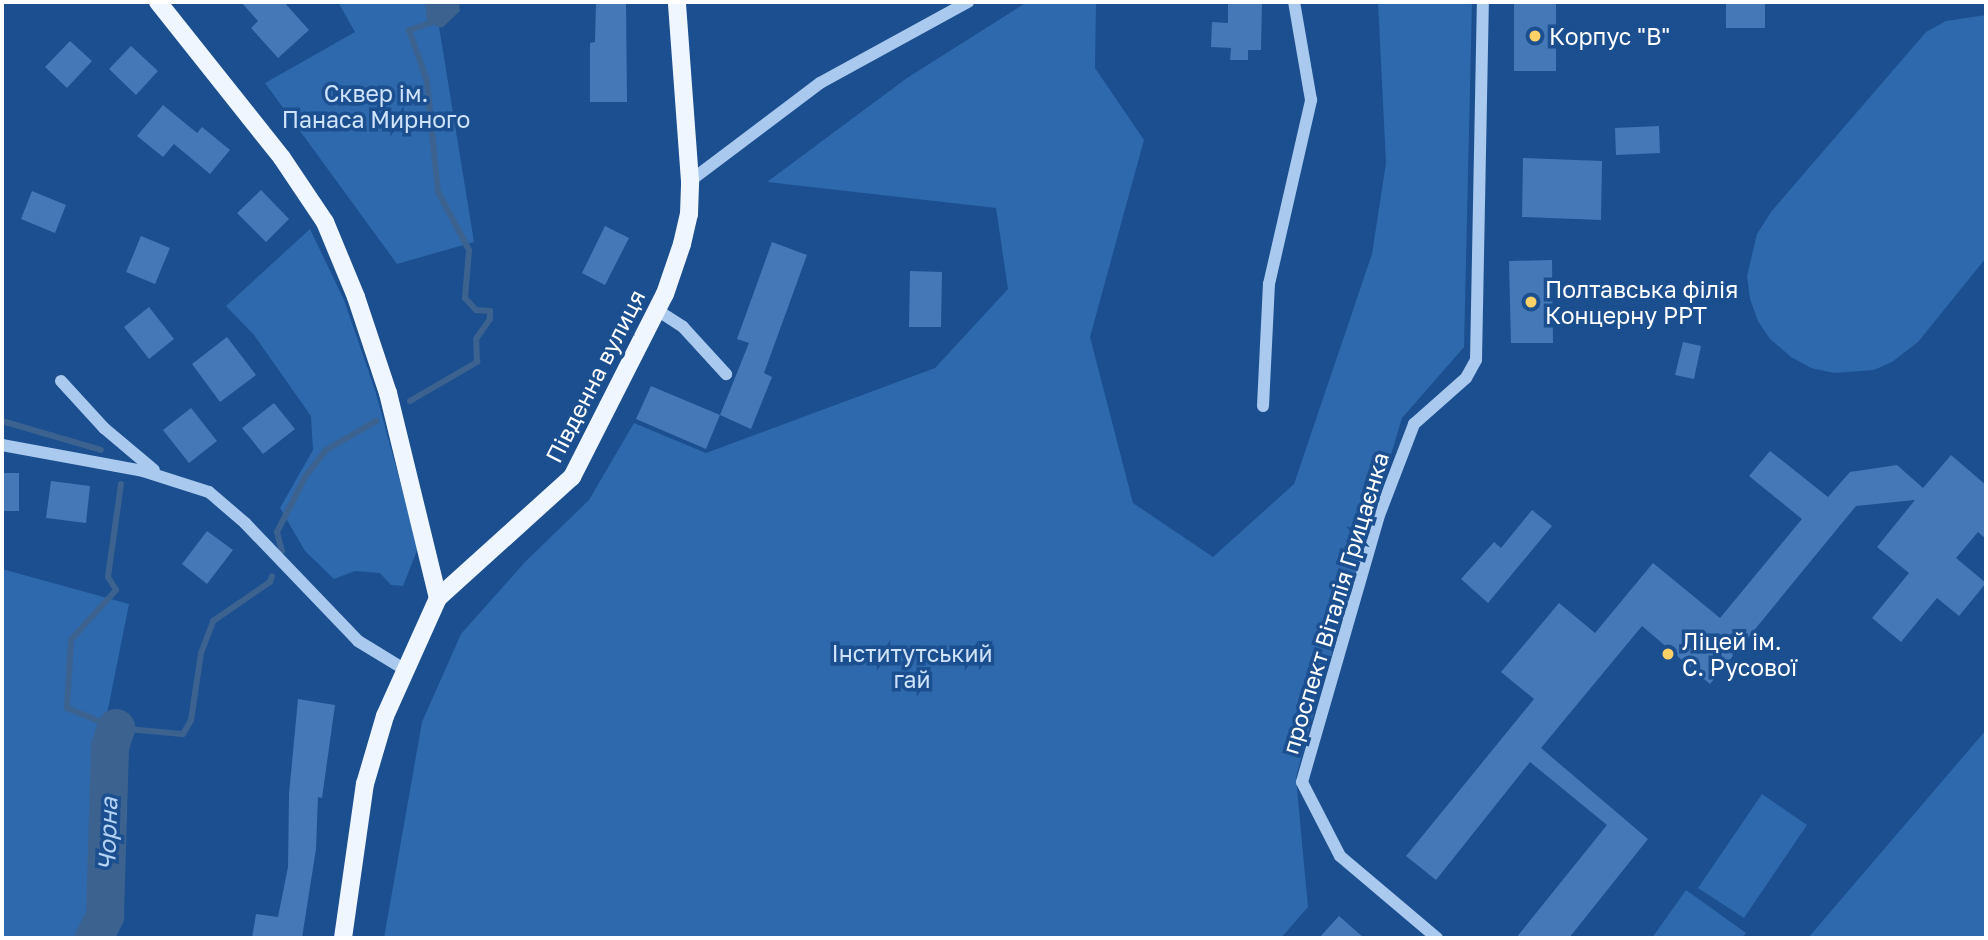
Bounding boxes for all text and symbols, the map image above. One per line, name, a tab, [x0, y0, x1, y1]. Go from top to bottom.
place label: Корпус "В"	[1549, 22, 1670, 50]
marker: Корпус "В"	[1527, 28, 1543, 44]
park label: Сквер ім. Панаса Мирного	[282, 79, 470, 133]
place label: Полтавська філія Концерну РРТ	[1545, 275, 1738, 329]
street label: Південна вулиця	[539, 285, 651, 467]
marker: Полтавська філія Концерну РРТ	[1523, 294, 1539, 310]
street label: проспект Віталія Грицаєнка	[1276, 449, 1394, 757]
place label: Ліцей ім. С. Русової	[1682, 627, 1797, 681]
park label: Інститутський гай	[831, 639, 993, 693]
marker: Ліцей ім. С. Русової	[1660, 646, 1676, 662]
water label: Чорна	[91, 797, 123, 871]

